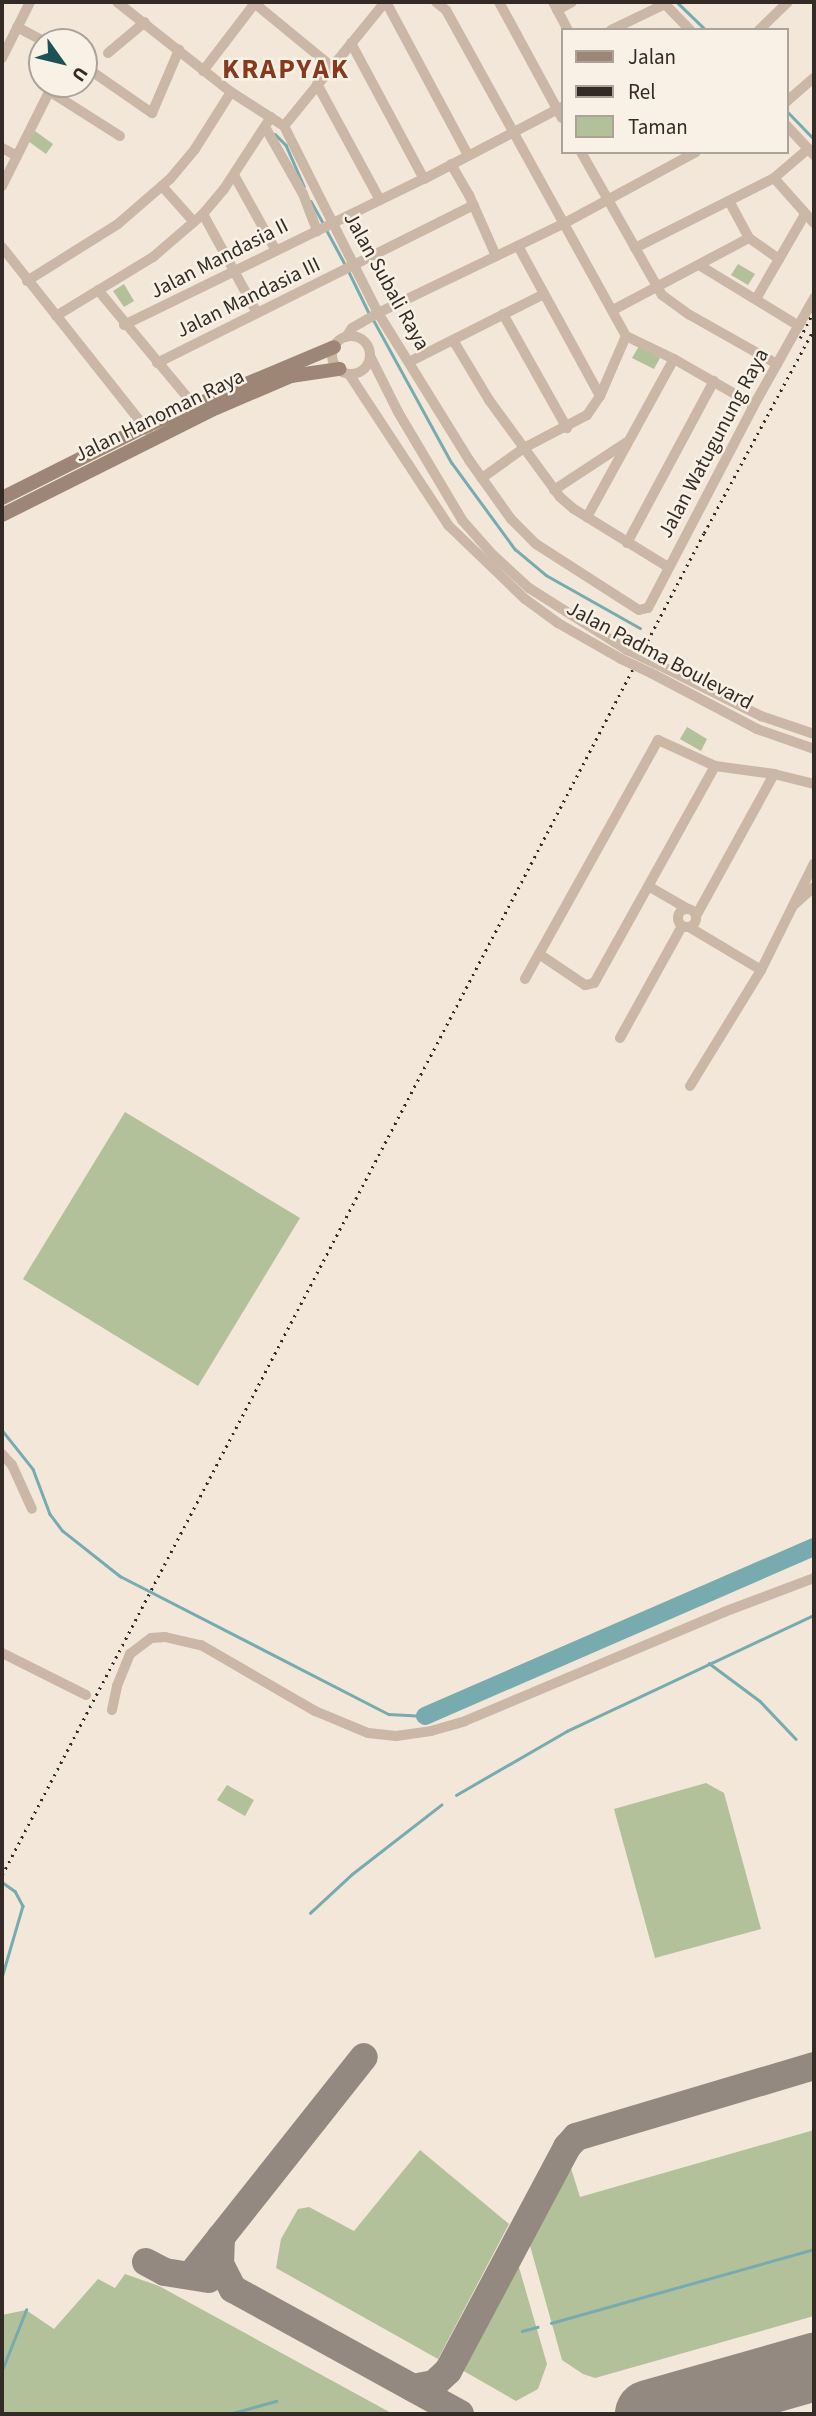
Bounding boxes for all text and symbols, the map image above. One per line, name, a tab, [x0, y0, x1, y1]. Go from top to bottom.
north arrow	[28, 28, 98, 98]
legend	[560, 28, 788, 154]
text: Jalan	[628, 42, 676, 72]
district label: KRAPYAK	[223, 52, 349, 86]
text: U	[64, 61, 94, 87]
text: Rel	[628, 77, 656, 107]
text: Taman	[628, 112, 688, 142]
street label: Jalan Subali Raya	[339, 208, 435, 354]
street label: Jalan Mandasia II	[146, 212, 292, 304]
street label: Jalan Mandasia III	[172, 251, 324, 343]
street label: Jalan Watugunung Raya	[652, 344, 774, 542]
street label: Jalan Hanoman Raya	[70, 363, 248, 467]
street label: Jalan Padma Boulevard	[563, 595, 757, 715]

